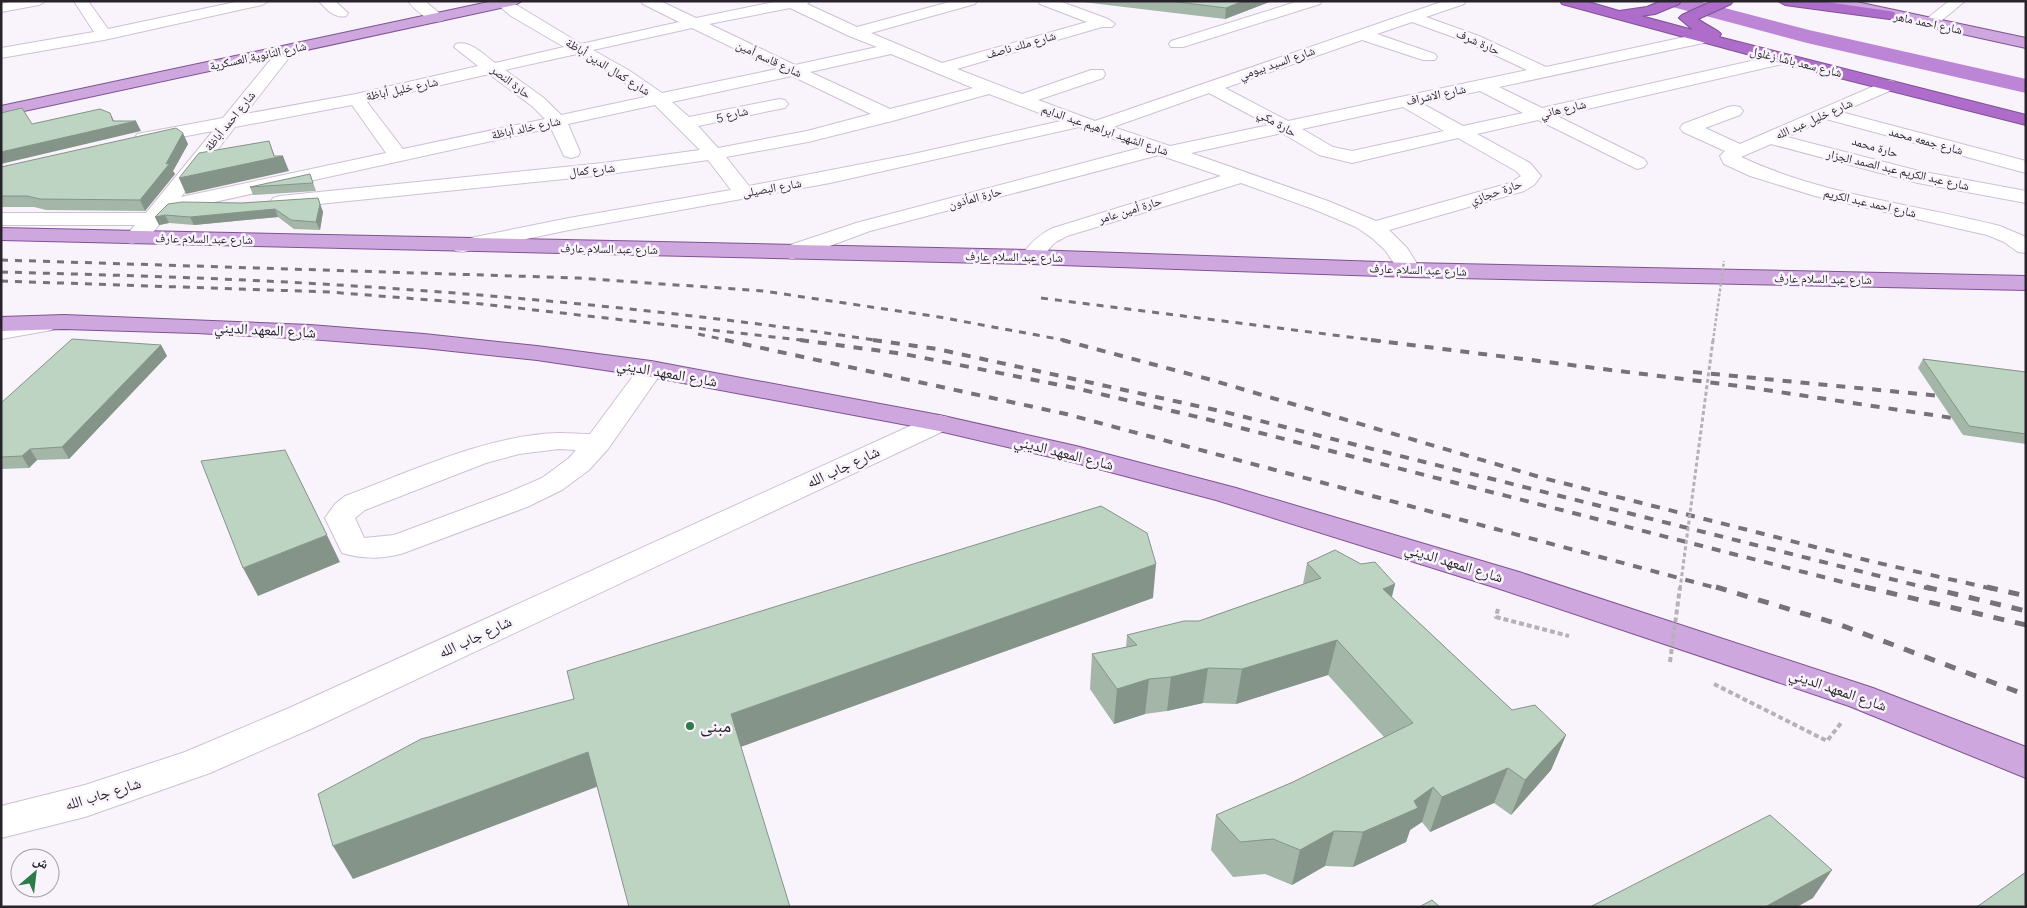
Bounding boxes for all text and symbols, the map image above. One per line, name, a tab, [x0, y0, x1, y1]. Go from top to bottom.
street label: شارع احمد ماهر	[1891, 9, 1964, 38]
street label: حارة شرف	[1454, 26, 1502, 58]
street label: شارع ملك ناصف	[985, 28, 1058, 63]
street label: شارع كمال الدين أباظة	[563, 35, 653, 100]
street label: شارع قاسم أمين	[733, 38, 804, 81]
street label: شارع الثانوية العسكرية	[208, 39, 308, 74]
street label: شارع السيد بيومي	[1237, 43, 1318, 85]
street label: شارع سعد باشا زغلول	[1748, 44, 1843, 81]
street label: حارة النصر	[487, 62, 534, 102]
street label: شارع خليل أباظة	[365, 74, 440, 104]
street label: شارع الاشراف	[1405, 82, 1467, 109]
street label: شارع احمد أباظة	[202, 88, 259, 154]
street label: شارع خليل عبد الله	[1773, 96, 1855, 143]
street label: شارع هاني	[1539, 97, 1588, 124]
street label: شارع الشهيد ابراهيم عبد الدايم	[1039, 102, 1170, 159]
street label: شارع 5	[715, 104, 750, 125]
street label: حارة مكي	[1254, 106, 1299, 143]
street label: شارع خالد أباظة	[490, 114, 562, 143]
street label: شارع جمعه محمد	[1887, 124, 1965, 159]
street label: حارة محمد	[1850, 134, 1900, 160]
street label: شارع عبد الكريم عبد الصمد الجزار	[1824, 147, 1971, 194]
street label: شارع كمال	[568, 161, 616, 180]
street label: شارع البصيلى	[741, 176, 803, 201]
street label: حارة حجازي	[1468, 176, 1525, 210]
street label: حارة المأذون	[947, 184, 1003, 212]
street label: شارع احمد عبد الكريم	[1822, 186, 1918, 221]
street label: حارة أمين عامر	[1096, 194, 1164, 227]
street label: شارع عبد السلام عارف	[155, 231, 253, 248]
street label: شارع عبد السلام عارف	[560, 241, 658, 258]
street label: شارع عبد السلام عارف	[965, 249, 1063, 266]
street label: شارع عبد السلام عارف	[1369, 261, 1467, 280]
street label: شارع عبد السلام عارف	[1774, 271, 1872, 288]
street label: شارع المعهد الديني	[214, 318, 316, 344]
street label: شارع المعهد الديني	[615, 355, 719, 393]
street label: شارع المعهد الديني	[1012, 432, 1116, 477]
street label: شارع جاب الله	[804, 442, 883, 493]
street label: شارع المعهد الديني	[1402, 540, 1505, 589]
street label: شارع جاب الله	[436, 612, 515, 663]
street label: شارع المعهد الديني	[1786, 665, 1889, 718]
place label: مبنى	[700, 715, 731, 737]
marker: مبنى	[684, 720, 696, 732]
street label: شارع جاب الله	[63, 774, 143, 815]
north arrow	[10, 848, 60, 898]
text: ش	[30, 851, 52, 873]

